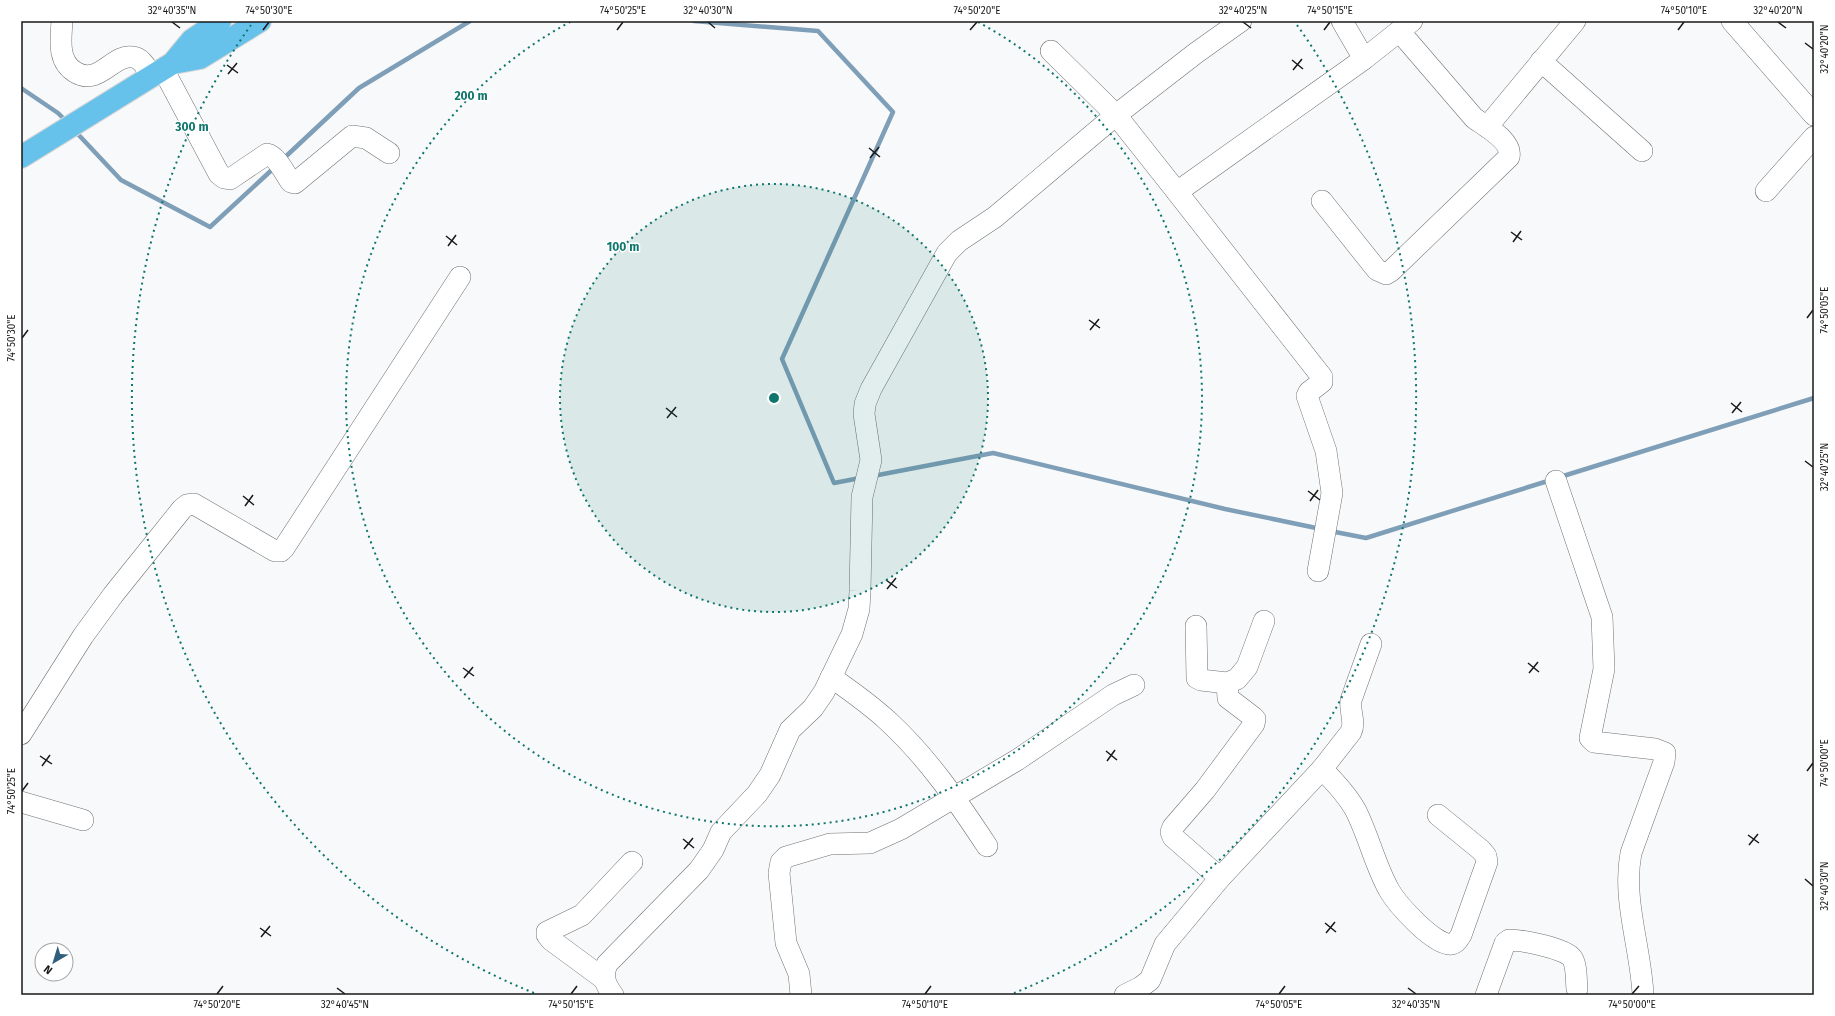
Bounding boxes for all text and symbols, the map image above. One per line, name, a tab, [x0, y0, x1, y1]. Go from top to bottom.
text: 32°40'35"N	[148, 5, 196, 17]
text: 74°50'30"E	[245, 5, 293, 17]
text: 74°50'25"E	[600, 5, 646, 17]
text: 32°40'30"N	[683, 5, 733, 17]
text: 74°50'20"E	[953, 5, 1001, 17]
text: 32°40'25"N	[1219, 5, 1267, 17]
text: 74°50'15"E	[1307, 5, 1353, 17]
text: 74°50'10"E	[1661, 5, 1707, 17]
text: 32°40'20"N	[1753, 5, 1803, 17]
text: 32°40'20"N	[1819, 24, 1831, 74]
text: 200 m	[454, 89, 488, 103]
text: 300 m	[174, 120, 209, 134]
text: 100 m	[607, 240, 639, 254]
text: 74°50'05"E	[1819, 287, 1831, 333]
text: 74°50'30"E	[6, 314, 18, 362]
centre of rings	[767, 391, 781, 405]
text: 32°40'25"N	[1819, 443, 1831, 491]
text: 74°50'00"E	[1819, 739, 1831, 787]
text: 74°50'25"E	[6, 768, 18, 814]
text: 32°40'30"N	[1819, 861, 1831, 911]
north arrow	[34, 942, 74, 982]
text: N	[41, 962, 55, 977]
text: 74°50'20"E	[193, 999, 241, 1011]
text: 32°40'45"N	[321, 999, 369, 1011]
text: 74°50'15"E	[548, 999, 594, 1011]
text: 74°50'10"E	[902, 999, 948, 1011]
text: 74°50'05"E	[1256, 999, 1302, 1011]
text: 32°40'35"N	[1392, 999, 1440, 1011]
text: 74°50'00"E	[1608, 999, 1656, 1011]

